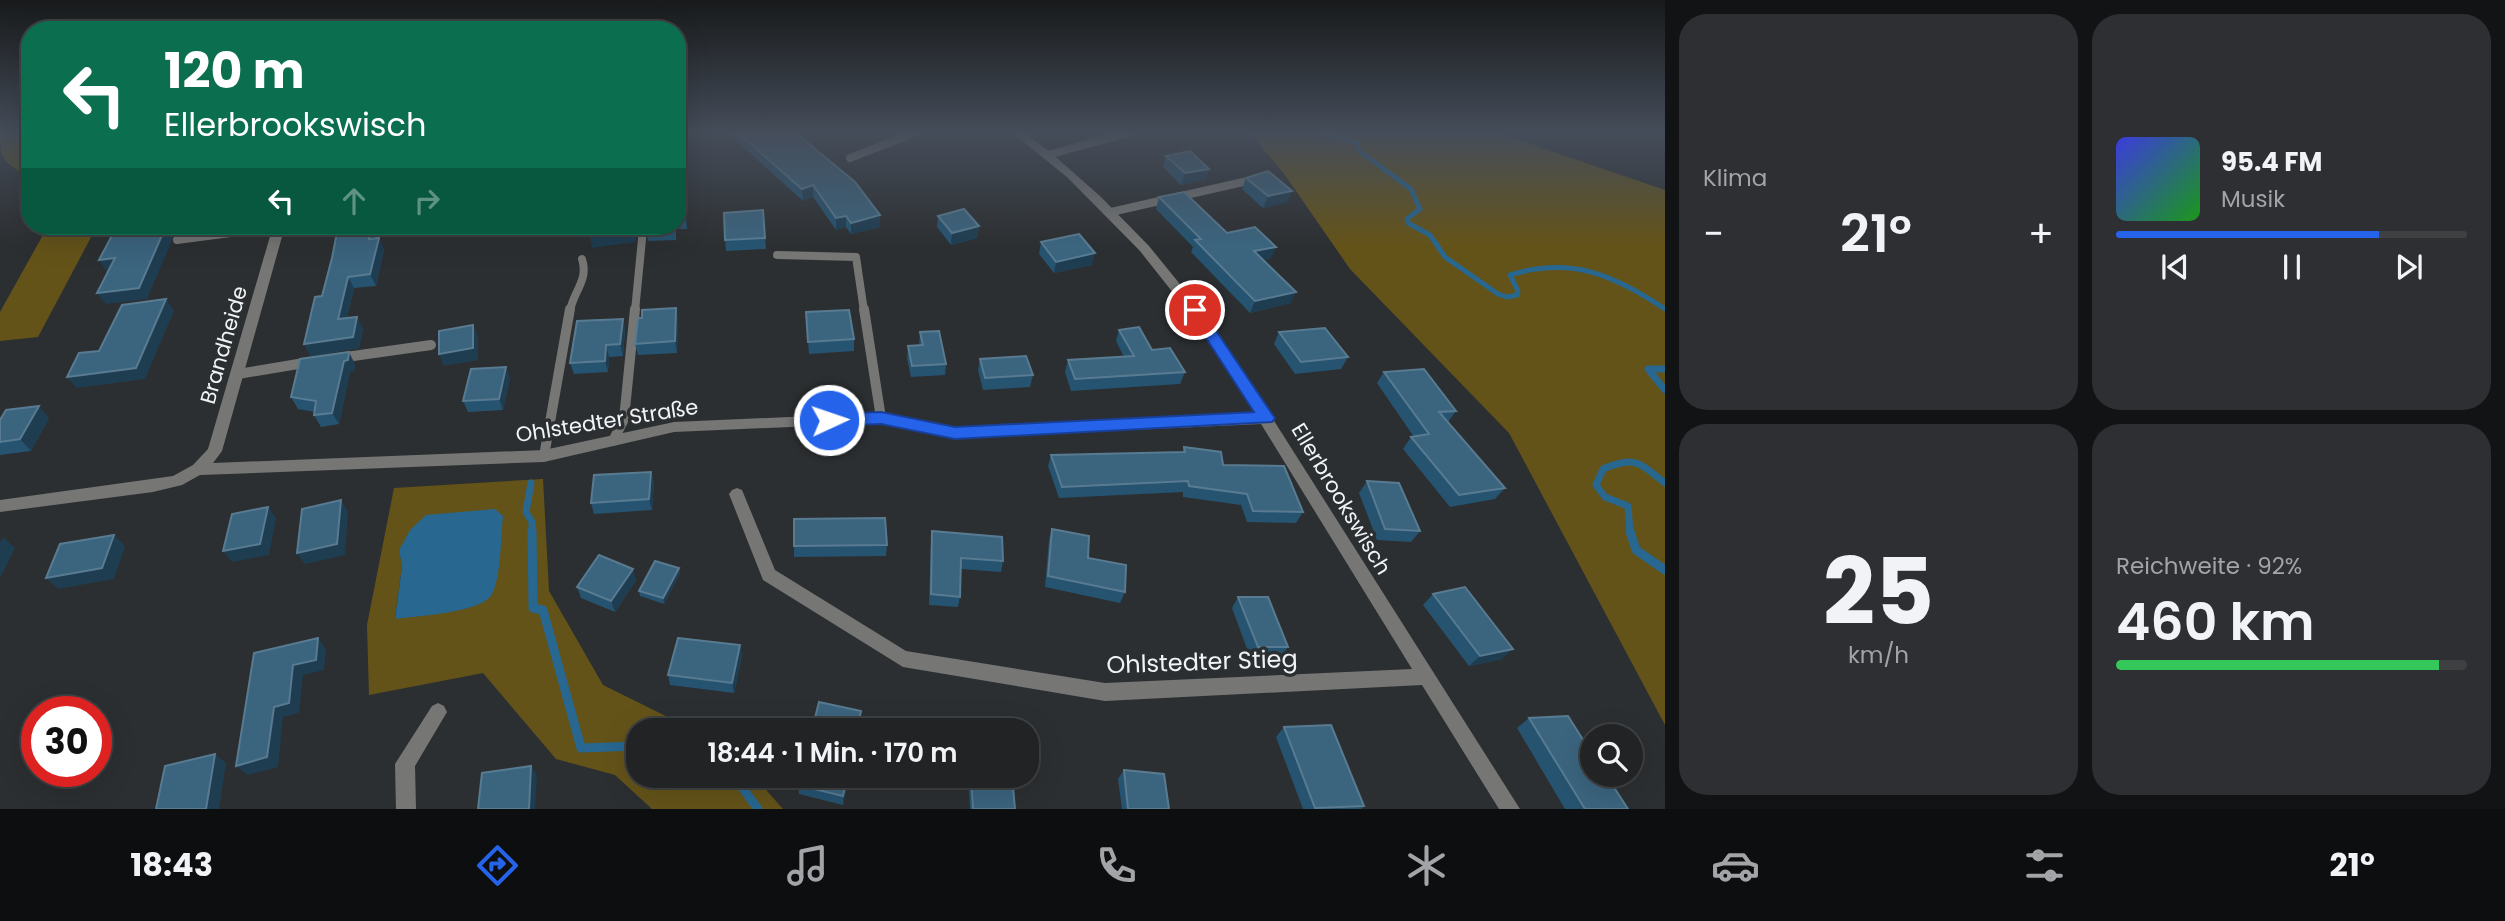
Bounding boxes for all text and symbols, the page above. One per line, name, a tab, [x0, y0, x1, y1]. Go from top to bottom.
text: 120 m	[164, 37, 305, 105]
icon: left	[49, 49, 140, 140]
text: Ellerbrookswisch	[164, 102, 426, 147]
text: 95.4 FM	[2221, 144, 2322, 180]
text: Klima	[1703, 162, 1767, 194]
icon: left	[262, 182, 300, 220]
icon: ahead	[335, 182, 373, 220]
icon: right	[408, 182, 446, 220]
text: Musik	[2221, 183, 2285, 215]
text: 21°	[1840, 197, 1912, 270]
text: −	[1703, 207, 1724, 260]
text: +	[2028, 207, 2054, 260]
icon: previous	[2156, 248, 2194, 286]
icon: pause	[2273, 248, 2311, 286]
icon: next	[2390, 248, 2428, 286]
pin	[1165, 280, 1225, 340]
street label: Brandheide	[193, 283, 254, 407]
icon: arrive	[1176, 291, 1214, 329]
position arrow	[792, 383, 866, 457]
street label: Ohlstedter Straße	[514, 392, 700, 449]
street label: Ellerbrookswisch	[1285, 417, 1398, 580]
text: 25	[1823, 528, 1934, 656]
text: Reichweite · 92%	[2116, 550, 2302, 582]
text: 460 km	[2116, 585, 2314, 658]
text: km/h	[1848, 639, 1909, 671]
street label: Ohlstedter Stieg	[1106, 642, 1298, 681]
speed limit sign: 30	[21, 696, 112, 787]
map controls	[1580, 724, 1643, 787]
button: search	[1580, 724, 1643, 787]
text: 18:44 · 1 Min. · 170 m	[707, 735, 958, 771]
icon: directions	[473, 841, 522, 890]
icon: music	[783, 841, 832, 890]
icon: phone	[1092, 841, 1141, 890]
icon: climate	[1402, 841, 1451, 890]
icon: car	[1711, 841, 1760, 890]
icon: filters	[2020, 841, 2069, 890]
text: 18:43	[130, 842, 213, 887]
text: 21°	[2330, 842, 2375, 887]

